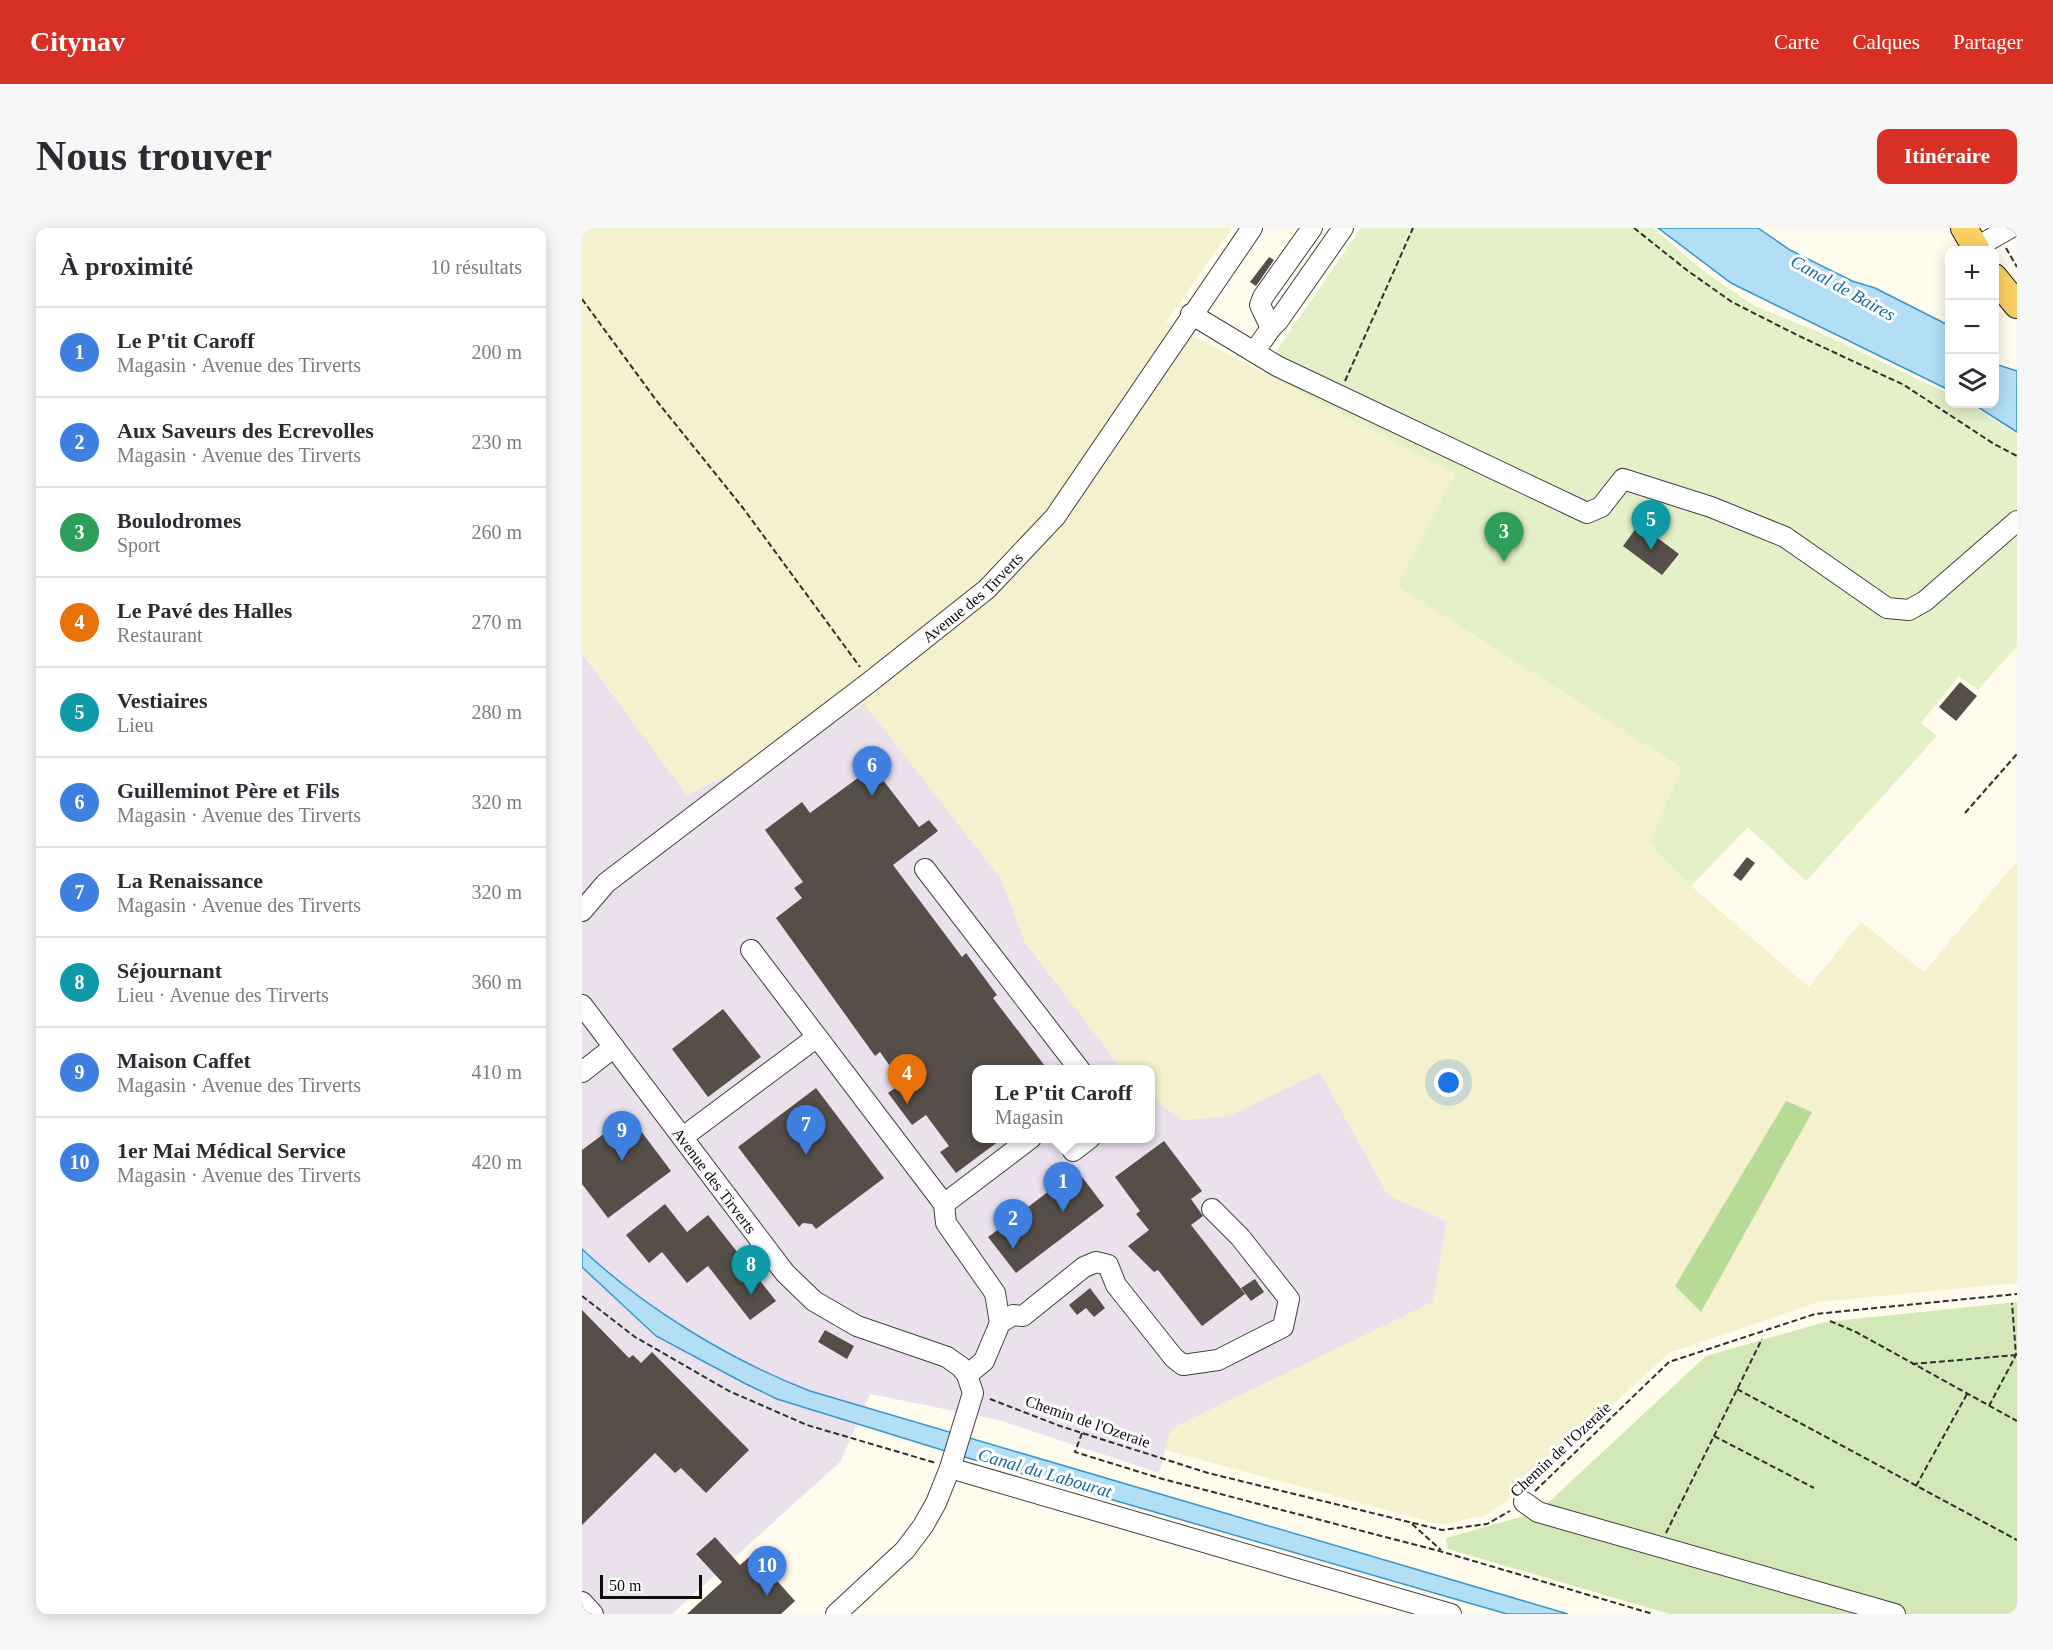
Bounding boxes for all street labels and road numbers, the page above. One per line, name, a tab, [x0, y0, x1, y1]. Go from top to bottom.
street label: Avenue des Tirverts	[919, 549, 1026, 646]
street label: Avenue des Tirverts	[669, 1125, 760, 1237]
street label: Chemin de l'Ozeraie	[1023, 1392, 1152, 1451]
street label: Chemin de l'Ozeraie	[1507, 1399, 1614, 1500]

